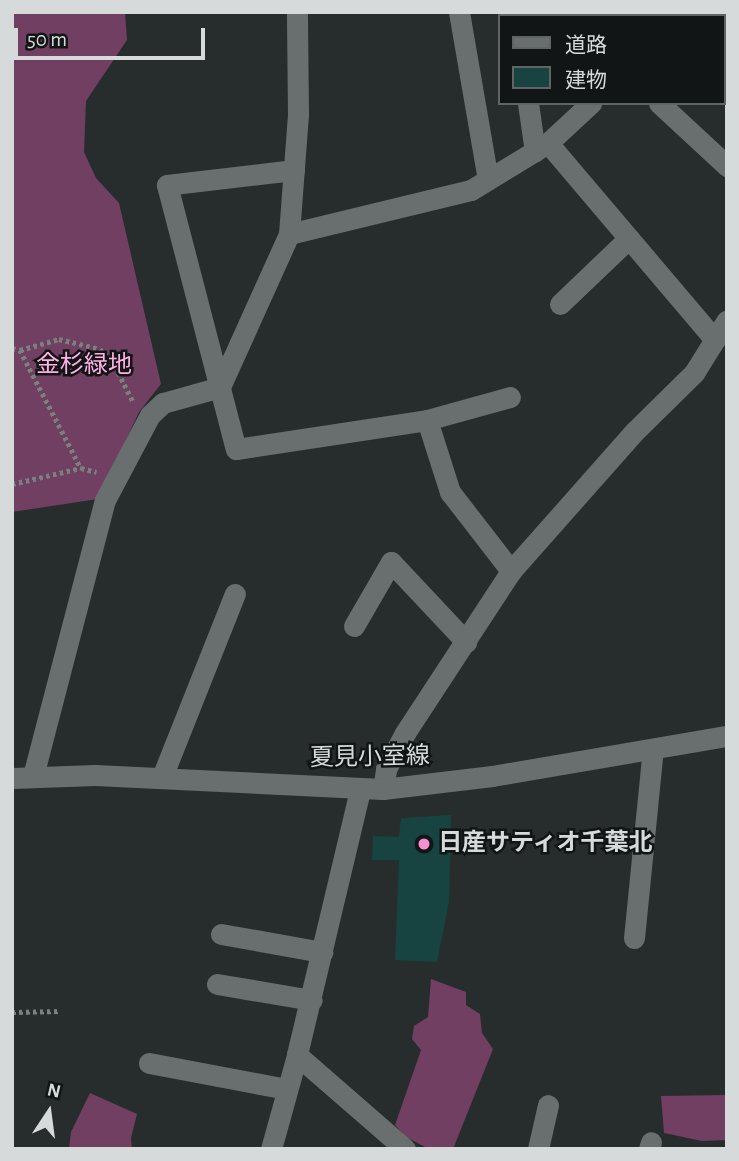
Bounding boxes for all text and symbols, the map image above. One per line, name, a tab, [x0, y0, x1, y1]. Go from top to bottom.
scale bar	[18, 14, 208, 58]
legend	[498, 14, 725, 105]
text: 50 m	[27, 29, 67, 50]
text: 道路	[565, 35, 607, 56]
text: 建物	[565, 70, 607, 91]
park label: 金杉緑地	[36, 352, 132, 380]
street label: 夏見小室線	[310, 743, 430, 773]
place label: 日産サティオ千葉北	[438, 830, 654, 858]
marker: 日産サティオ千葉北	[416, 836, 432, 852]
north arrow	[14, 1077, 84, 1147]
text: N	[45, 1080, 62, 1102]

